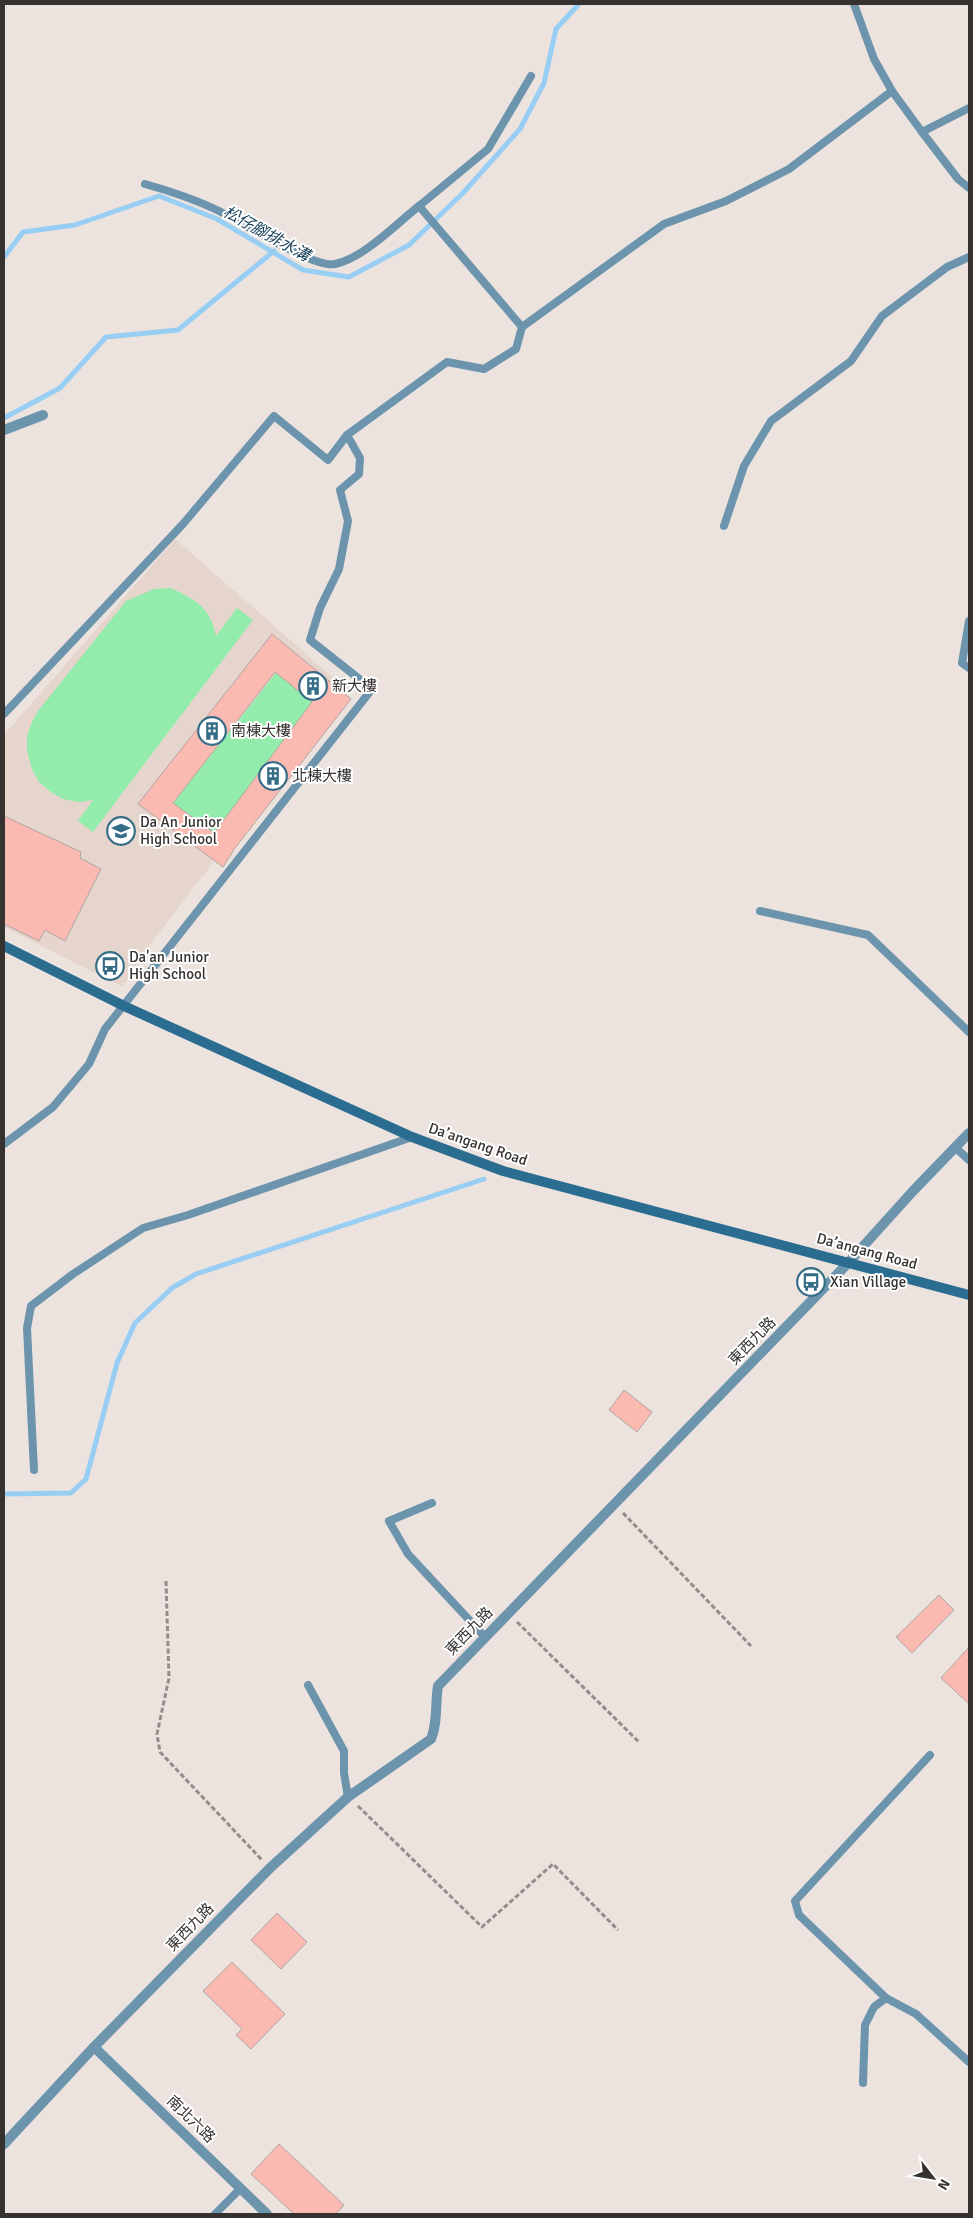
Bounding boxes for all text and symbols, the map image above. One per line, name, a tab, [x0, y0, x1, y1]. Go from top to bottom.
water label: 松仔腳排水溝	[220, 202, 315, 267]
building icon: 新大樓	[298, 671, 328, 701]
place label: 新大樓	[332, 677, 377, 695]
building icon: 南棟大樓	[197, 716, 227, 746]
place label: 南棟大樓	[231, 722, 291, 740]
building icon: 北棟大樓	[258, 761, 288, 791]
place label: 北棟大樓	[292, 767, 352, 785]
place label: Da An Junior High School	[140, 813, 222, 848]
school or university icon: Da An Junior High School	[106, 816, 136, 846]
place label: Da'an Junior High School	[129, 948, 209, 983]
bus stop icon: Da'an Junior High School	[95, 951, 125, 981]
street label: Da’angang Road	[426, 1119, 530, 1169]
street label: Da’angang Road	[815, 1229, 919, 1273]
bus stop icon: Xian Village	[796, 1267, 826, 1297]
place label: Xian Village	[830, 1273, 906, 1291]
street label: 東西九路	[725, 1313, 779, 1369]
street label: 東西九路	[442, 1603, 496, 1659]
street label: 東西九路	[163, 1899, 217, 1955]
street label: 南北六路	[163, 2092, 219, 2146]
north arrow	[908, 2153, 958, 2203]
text: N	[934, 2176, 954, 2193]

